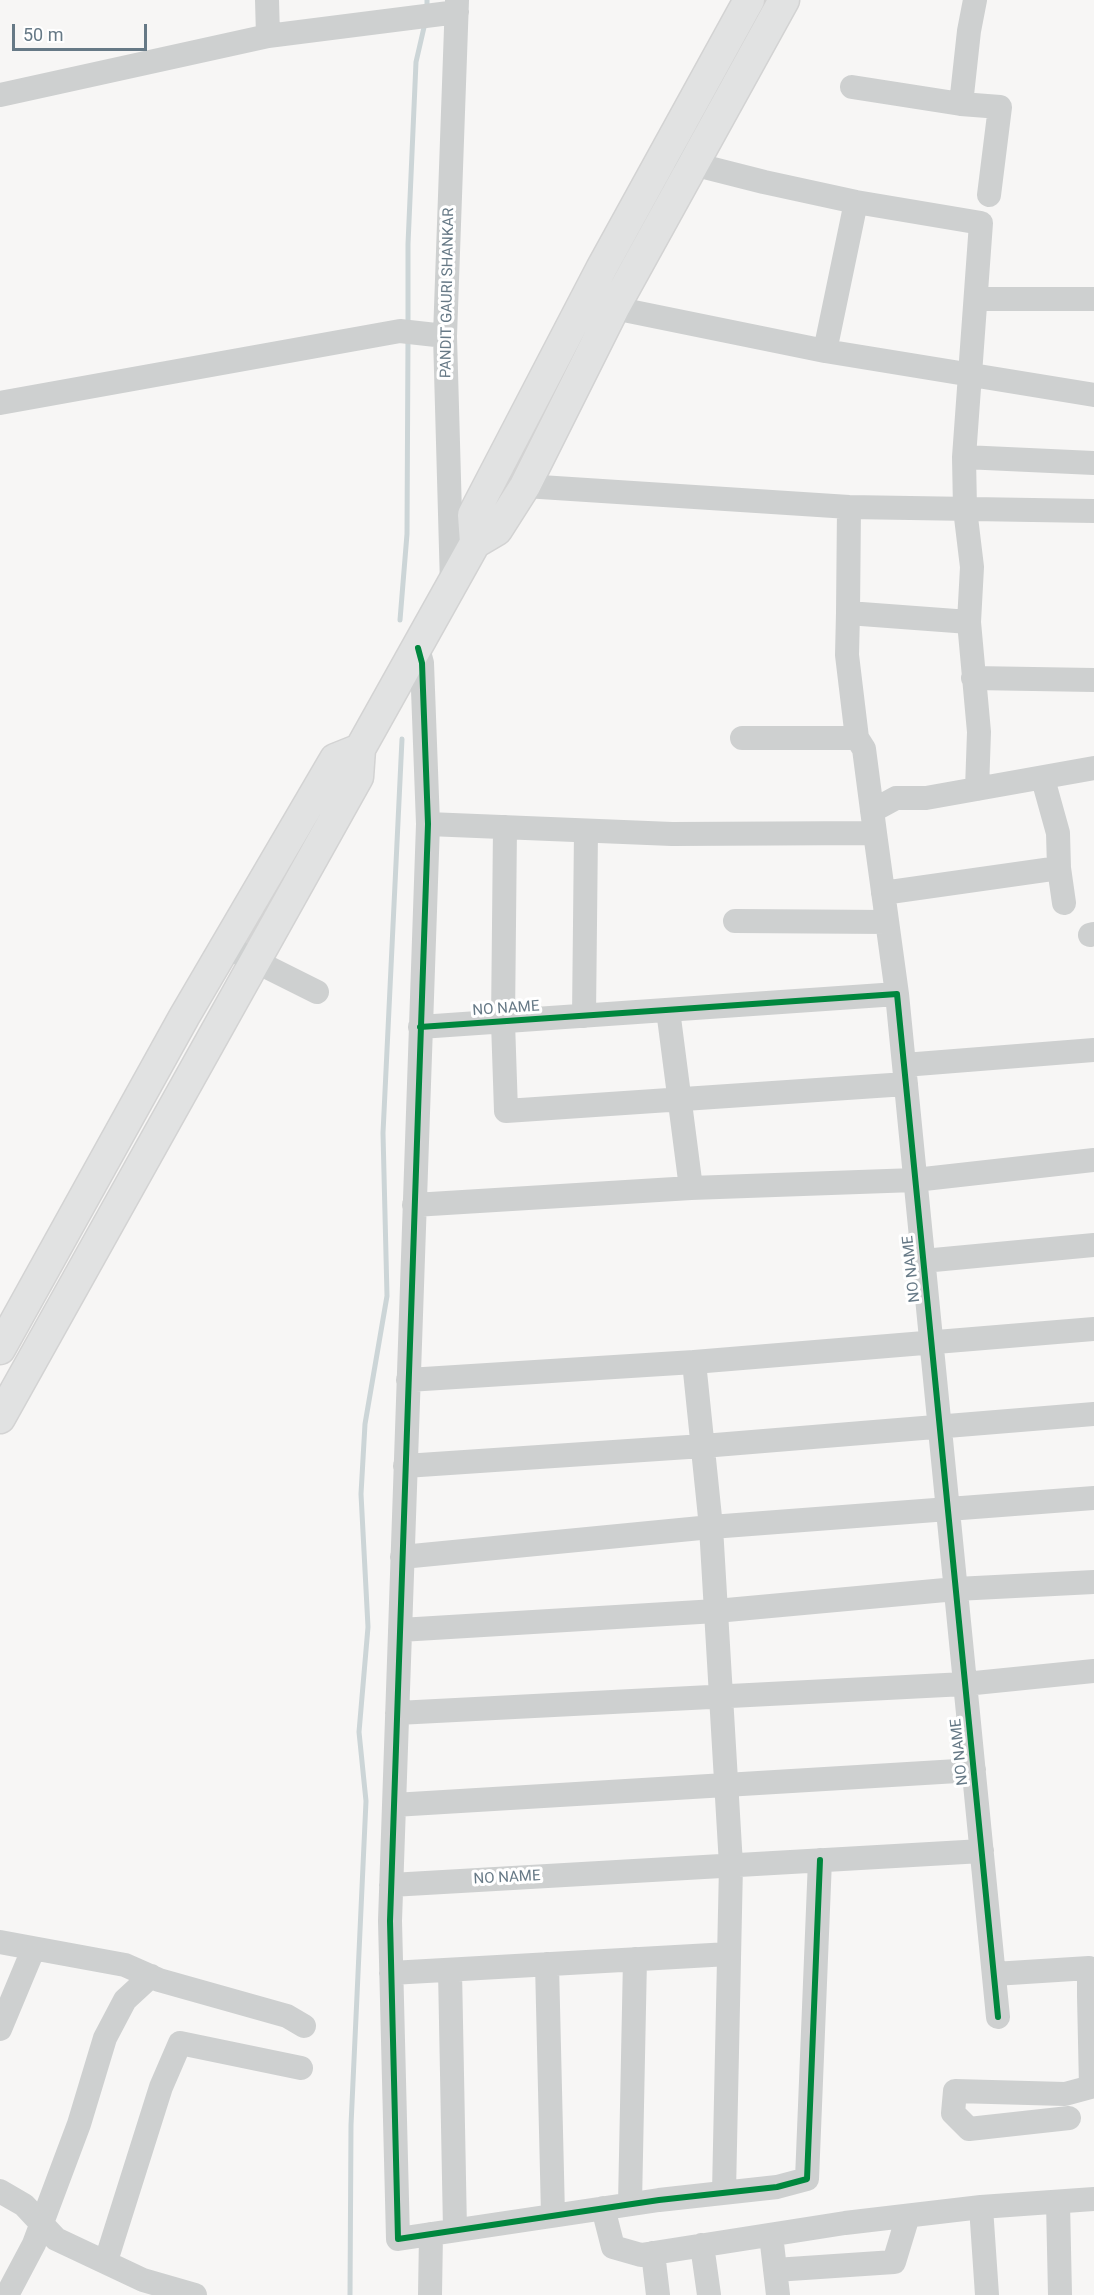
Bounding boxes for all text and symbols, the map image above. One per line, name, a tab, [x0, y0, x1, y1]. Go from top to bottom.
scale bar	[15, 12, 150, 50]
text: 50 m	[23, 24, 63, 45]
street label: PANDIT GAURI SHANKAR	[438, 208, 458, 378]
street label: NO NAME	[472, 998, 540, 1020]
street label: NO NAME	[900, 1235, 924, 1303]
street label: NO NAME	[948, 1718, 972, 1786]
street label: NO NAME	[473, 1867, 541, 1889]

